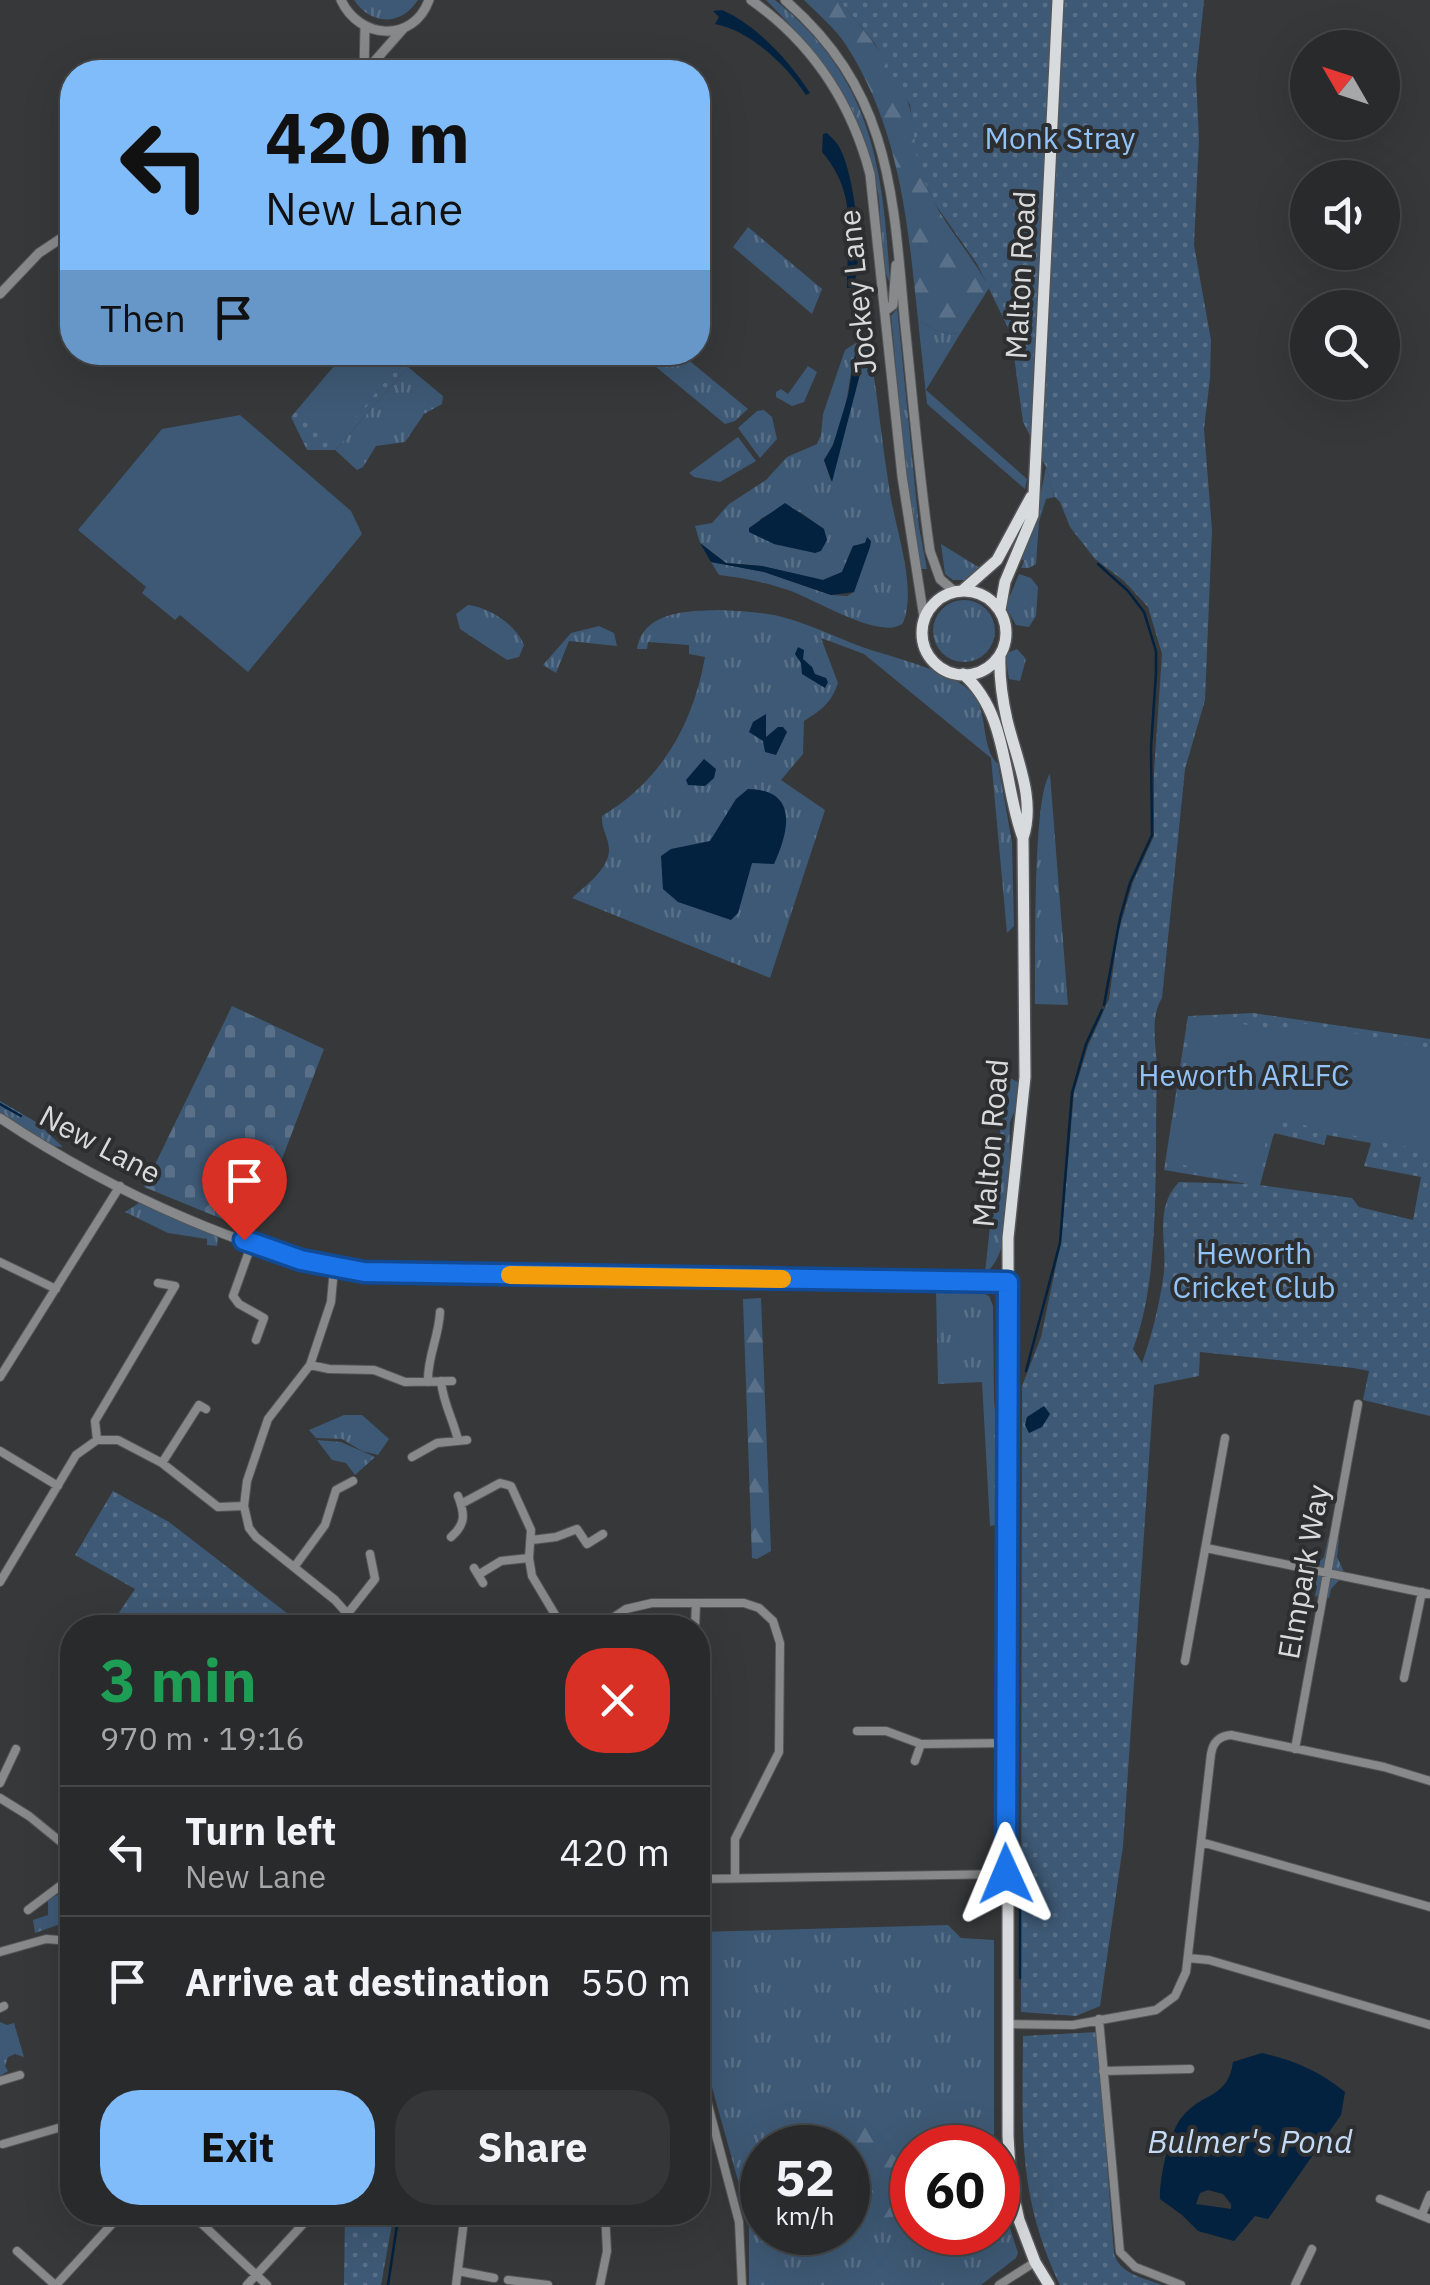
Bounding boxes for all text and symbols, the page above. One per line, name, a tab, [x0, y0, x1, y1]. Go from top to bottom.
north arrow	[1290, 30, 1400, 140]
map controls	[1290, 30, 1400, 400]
text: 420 m	[265, 91, 470, 182]
icon: left	[100, 100, 230, 230]
park label: Monk Stray	[985, 118, 1135, 157]
button: sound	[1290, 160, 1400, 270]
text: New Lane	[265, 179, 463, 237]
street label: Malton Road	[996, 190, 1043, 360]
street label: Jockey Lane	[828, 208, 885, 376]
icon: arrive	[206, 290, 261, 345]
button: search	[1290, 290, 1400, 400]
text: Then	[100, 293, 186, 342]
park label: Heworth ARLFC	[1138, 1055, 1350, 1094]
street label: Malton Road	[963, 1057, 1016, 1229]
street label: New Lane	[33, 1095, 168, 1192]
pin	[202, 1138, 287, 1241]
icon: arrive	[217, 1153, 272, 1208]
park label: Heworth Cricket Club	[1173, 1233, 1335, 1306]
street label: Elmpark Way	[1268, 1481, 1337, 1662]
text: 3 min	[100, 1640, 257, 1719]
button: close	[565, 1648, 670, 1753]
text: 970 m · 19:16	[100, 1717, 305, 1759]
text: Turn left	[185, 1806, 336, 1855]
position arrow	[954, 1822, 1058, 1926]
icon: left	[100, 1824, 155, 1879]
text: 420 m	[559, 1827, 670, 1876]
text: New Lane	[185, 1855, 326, 1897]
icon: arrive	[100, 1954, 155, 2009]
text: Arrive at destination	[185, 1957, 550, 2006]
text: 550 m	[580, 1957, 691, 2006]
button: Exit	[100, 2090, 375, 2205]
button: Share	[395, 2090, 670, 2205]
water label: Bulmer's Pond	[1147, 2120, 1353, 2162]
speed limit sign: 60	[890, 2125, 1020, 2255]
text: 52	[775, 2145, 835, 2210]
text: km/h	[776, 2199, 834, 2232]

